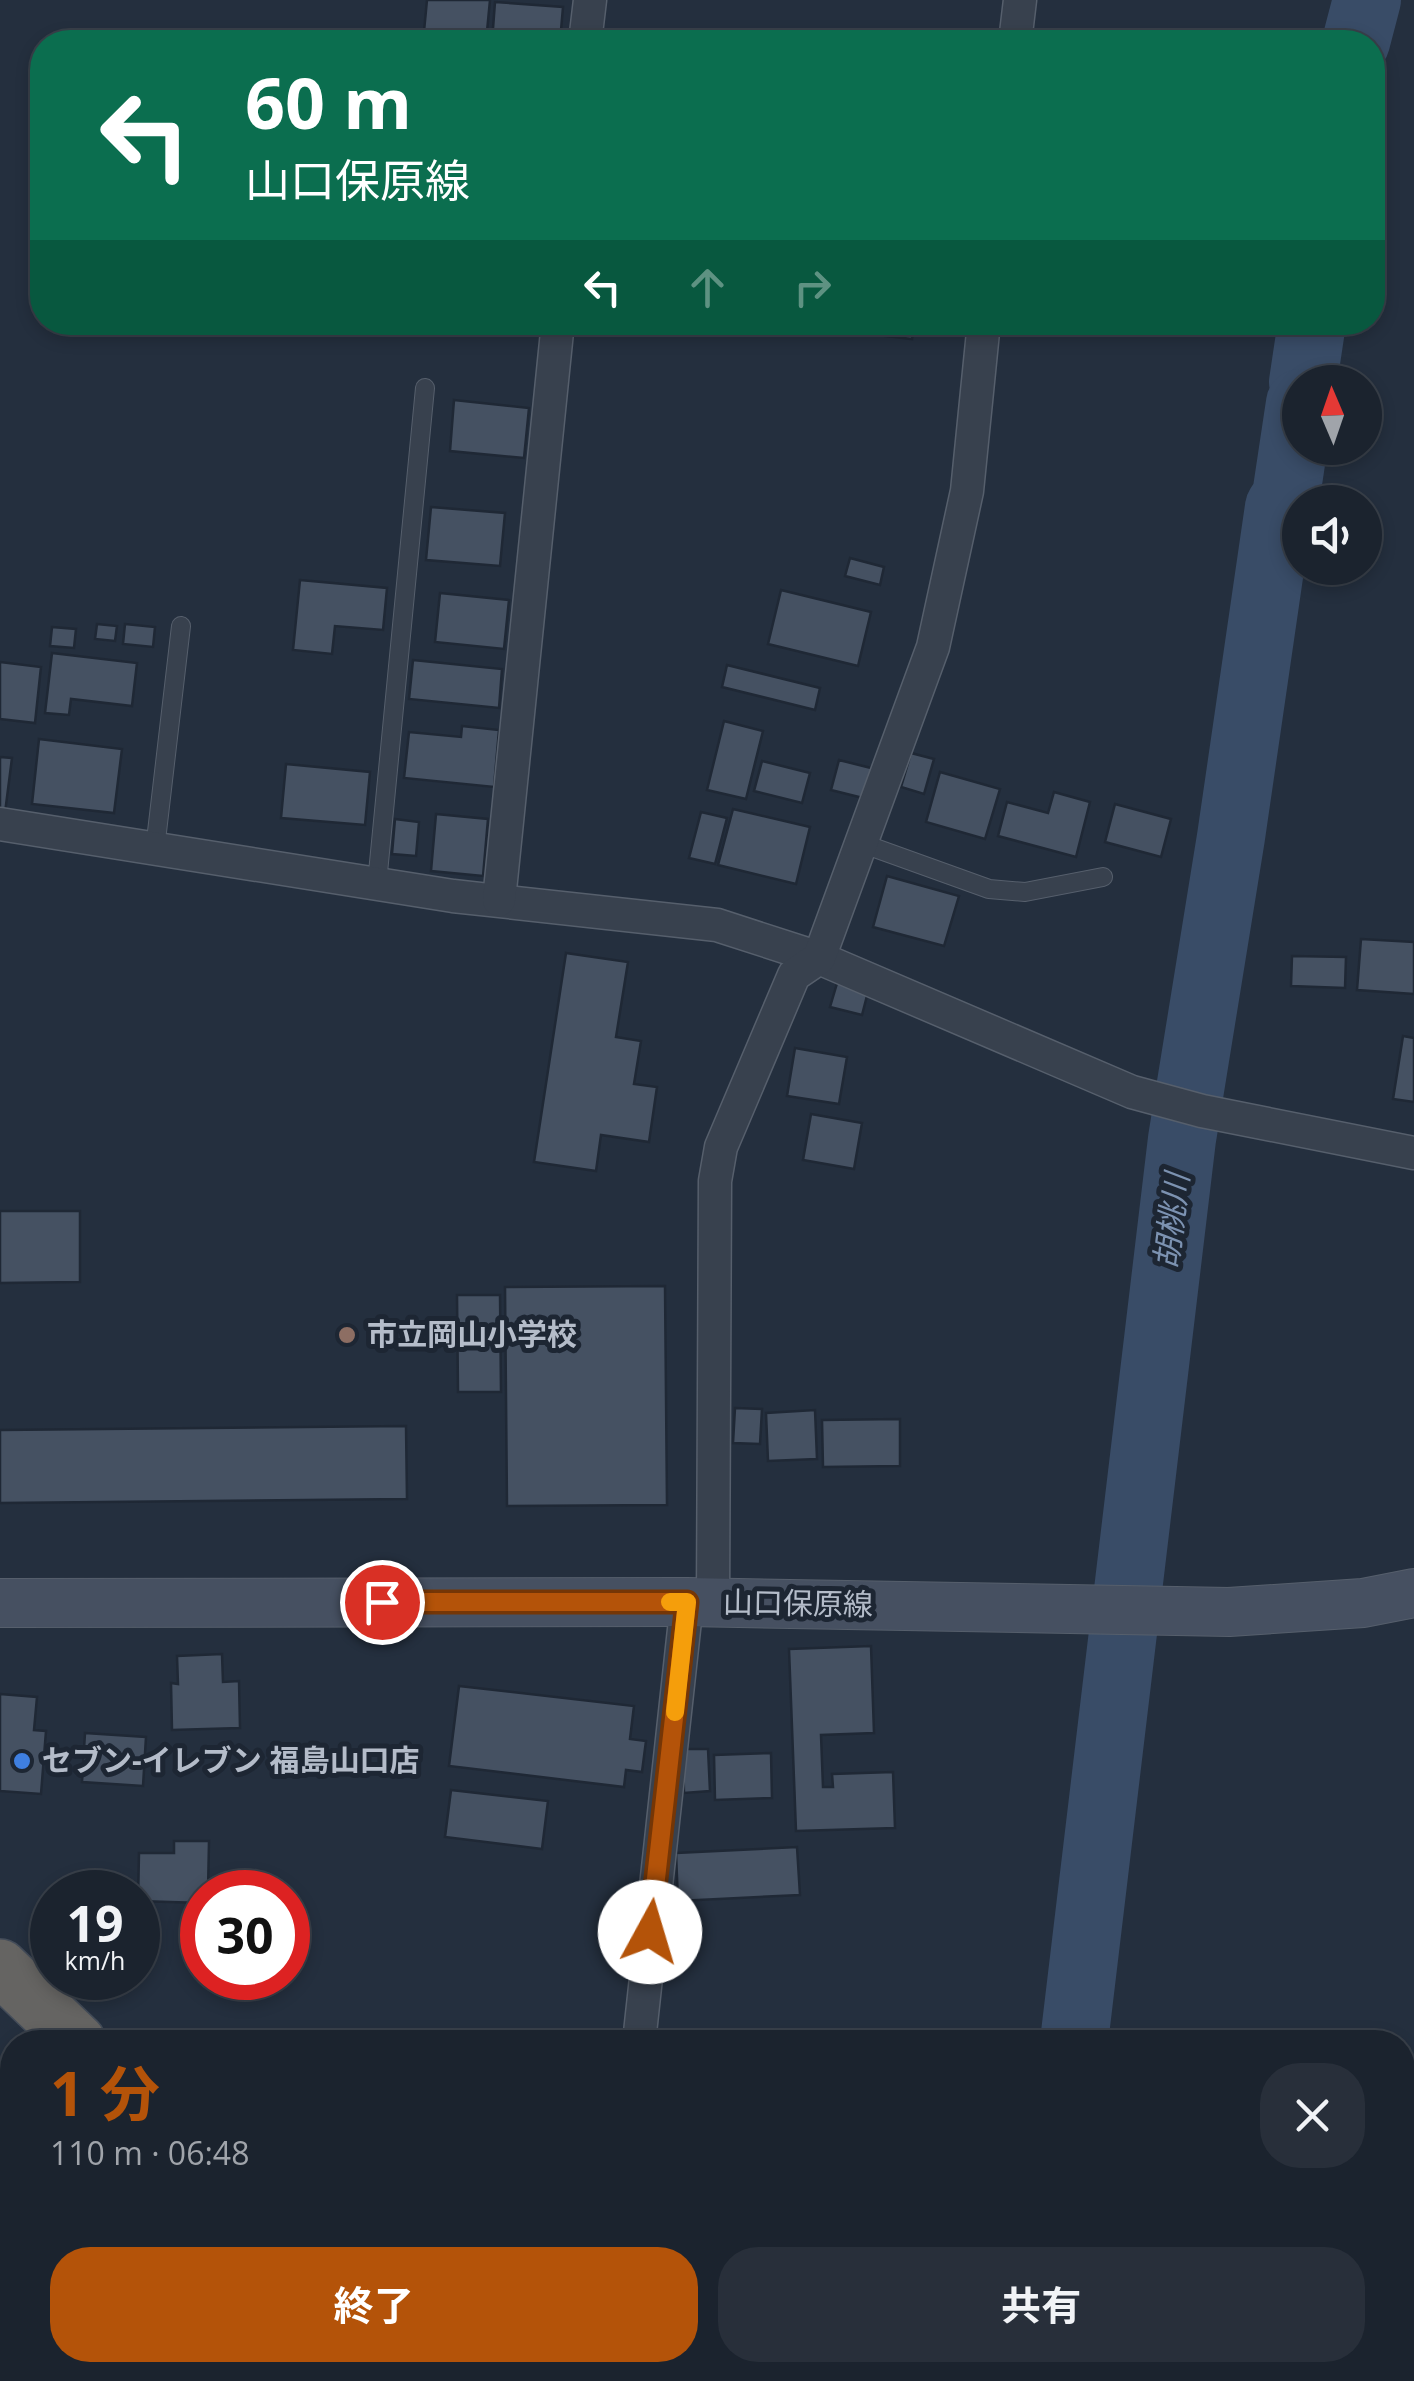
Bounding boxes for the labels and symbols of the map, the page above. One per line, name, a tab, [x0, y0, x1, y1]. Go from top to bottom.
north arrow	[1282, 365, 1382, 465]
water label: 胡桃川	[1143, 1168, 1198, 1271]
place label: 市立岡山小学校	[367, 1313, 577, 1354]
marker: 市立岡山小学校	[336, 1324, 358, 1346]
pin	[340, 1560, 425, 1645]
street label: 山口保原線	[723, 1581, 873, 1624]
place label: セブン-イレブン 福島山口店	[42, 1739, 419, 1780]
marker: セブン-イレブン 福島山口店	[11, 1750, 33, 1772]
speed limit sign: 30	[180, 1870, 310, 2000]
position arrow	[598, 1880, 702, 1984]

